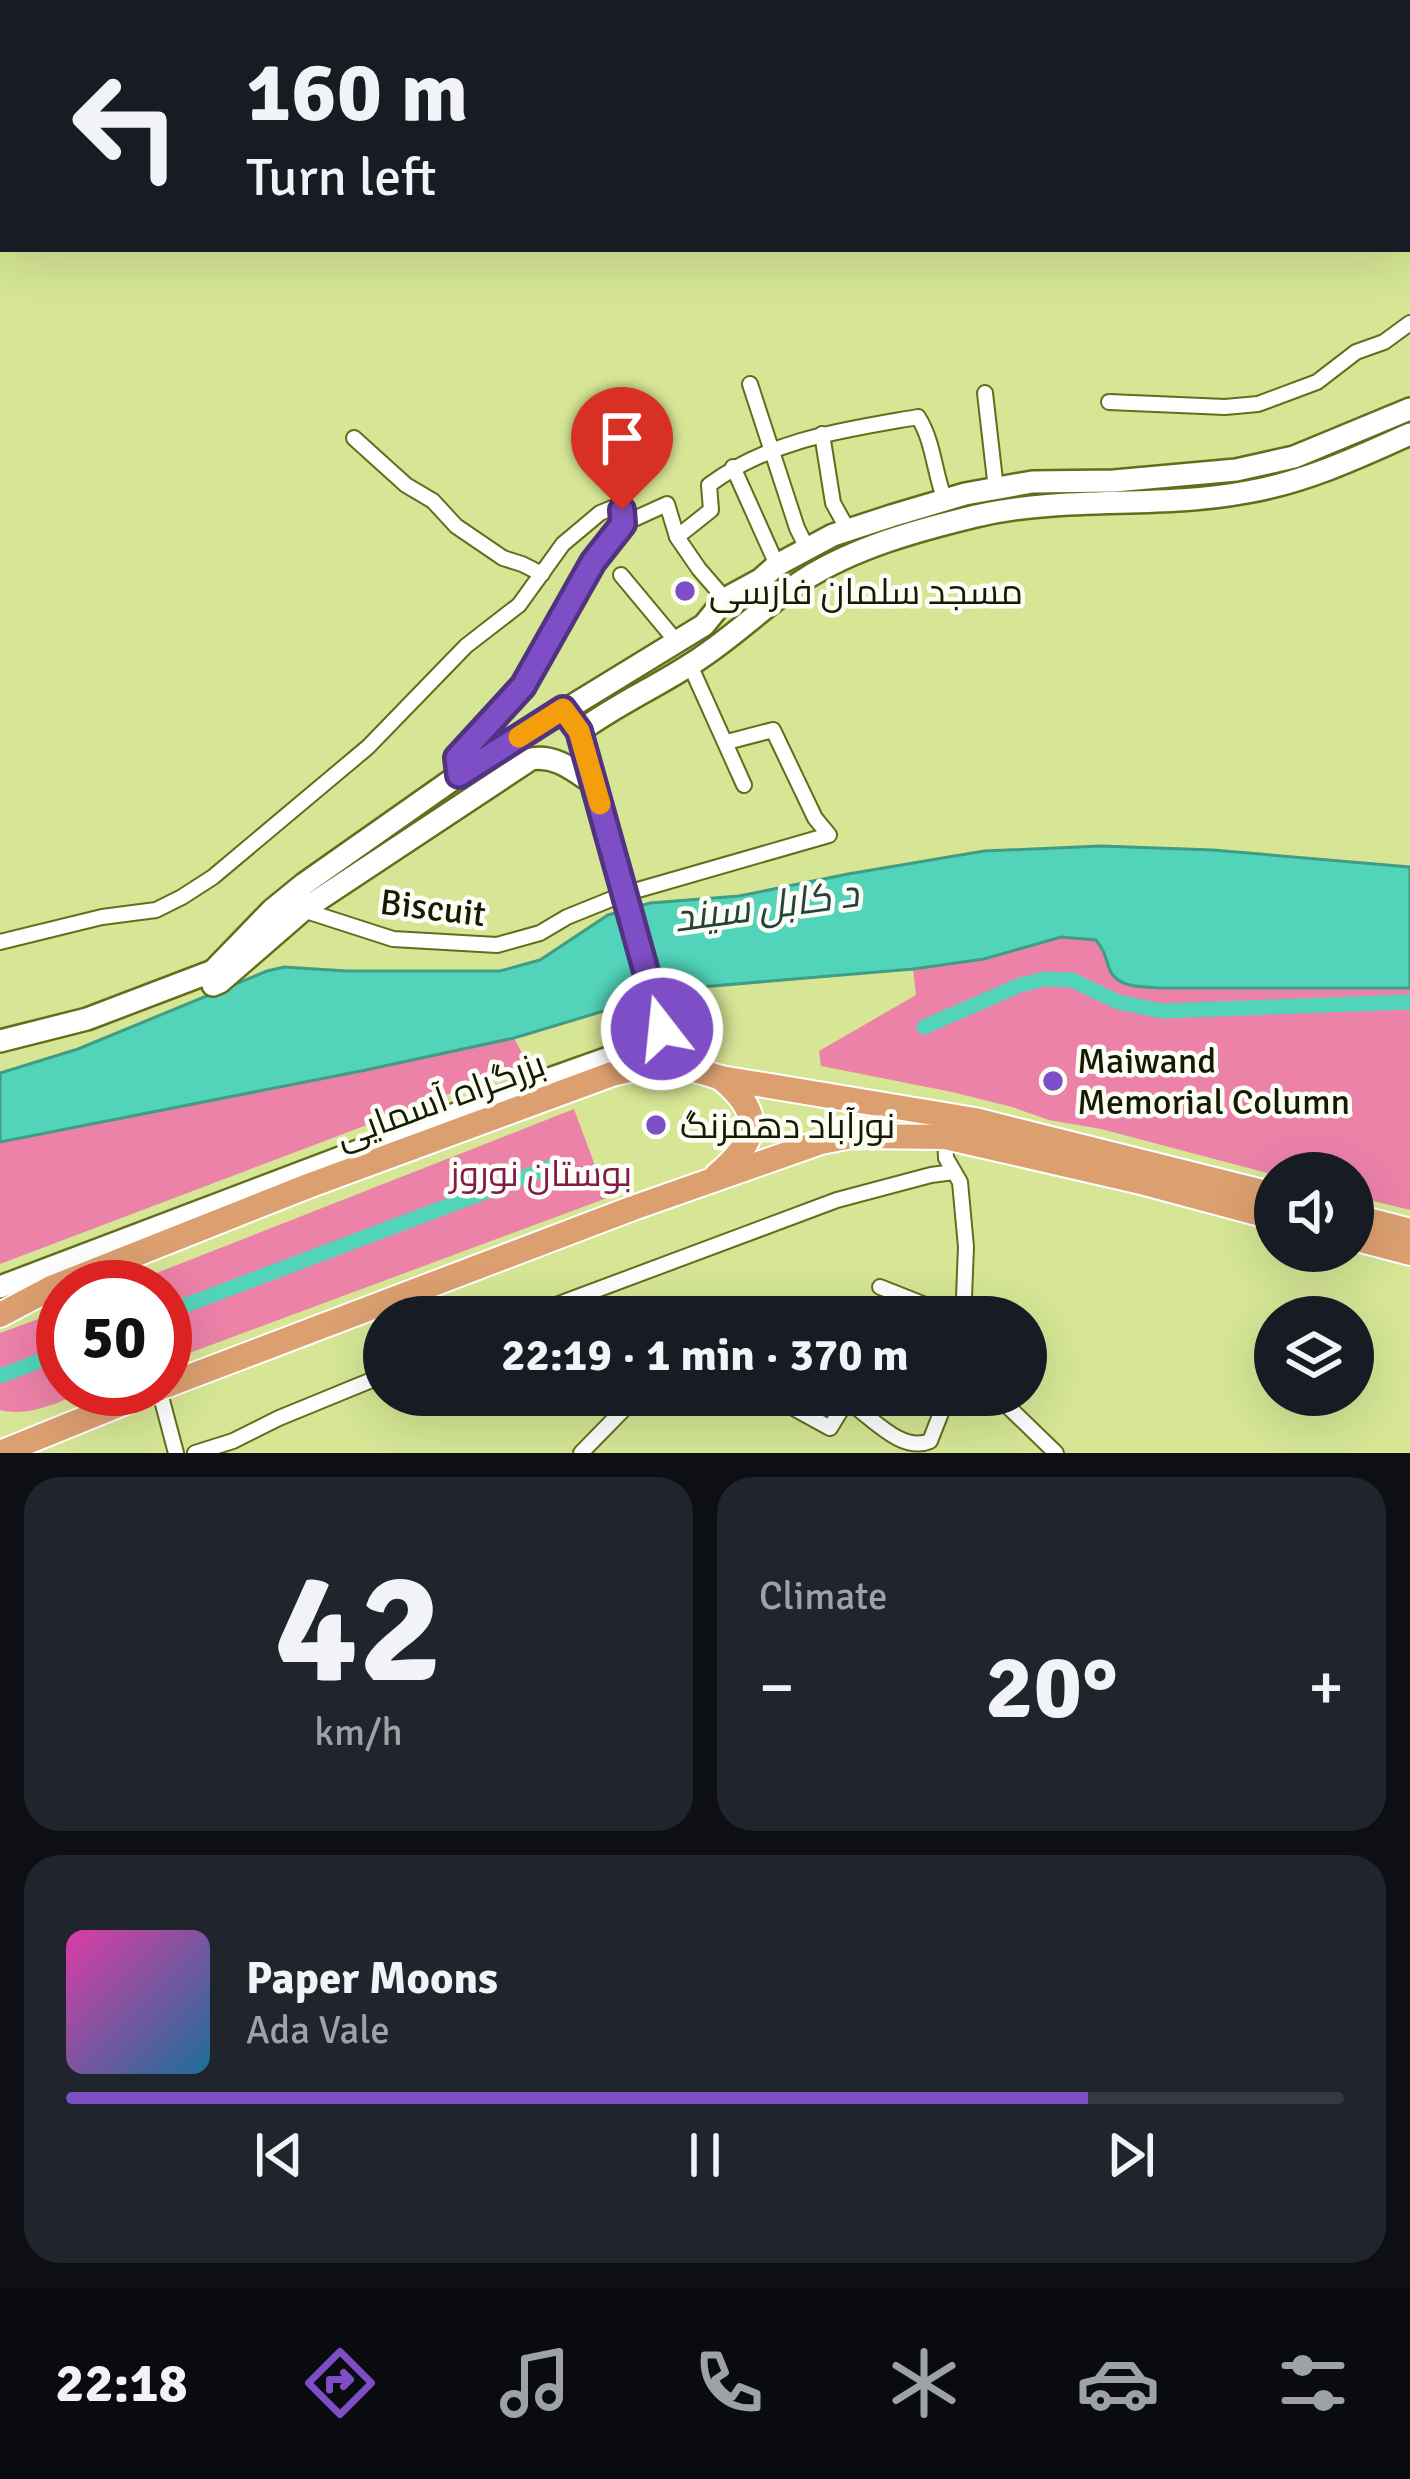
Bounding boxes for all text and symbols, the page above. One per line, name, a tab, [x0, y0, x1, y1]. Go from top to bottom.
text: 160 m	[246, 41, 468, 145]
icon: left	[48, 48, 204, 204]
text: Turn left	[246, 144, 436, 211]
pin	[571, 387, 673, 510]
icon: arrive	[589, 405, 655, 471]
place label: مسجد سلمان فارسی	[709, 570, 1023, 615]
marker: مسجد سلمان فارسی	[672, 578, 698, 604]
water label: د کابل سيند	[671, 869, 863, 943]
street label: Biscuit	[377, 880, 488, 937]
position arrow	[599, 966, 725, 1092]
place label: Maiwand Memorial Column	[1077, 1039, 1350, 1125]
street label: بزرگراه آسمایی	[330, 1042, 551, 1159]
marker: Maiwand Memorial Column	[1040, 1068, 1066, 1094]
place label: نورآباد دهمزنگ	[680, 1104, 895, 1149]
marker: نورآباد دهمزنگ	[643, 1112, 669, 1138]
park label: بوستان نوروز	[448, 1152, 632, 1197]
map controls	[1254, 1152, 1374, 1416]
button: sound	[1254, 1152, 1374, 1272]
speed limit sign: 50	[36, 1260, 192, 1416]
button: layers	[1254, 1296, 1374, 1416]
text: 22:19 · 1 min · 370 m	[501, 1328, 909, 1383]
text: 42	[274, 1533, 443, 1726]
text: Climate	[759, 1572, 888, 1620]
text: 20°	[985, 1632, 1118, 1743]
text: −	[759, 1647, 795, 1728]
text: +	[1308, 1647, 1344, 1728]
text: km/h	[314, 1708, 403, 1756]
text: Paper Moons	[246, 1951, 498, 2006]
text: Ada Vale	[246, 2006, 390, 2054]
icon: previous	[246, 2122, 312, 2188]
icon: pause	[672, 2122, 738, 2188]
icon: next	[1098, 2122, 1164, 2188]
icon: directions	[298, 2341, 382, 2425]
icon: music	[493, 2341, 577, 2425]
icon: phone	[687, 2341, 771, 2425]
icon: climate	[882, 2341, 966, 2425]
icon: car	[1076, 2341, 1160, 2425]
icon: filters	[1271, 2341, 1355, 2425]
text: 22:18	[55, 2350, 188, 2417]

